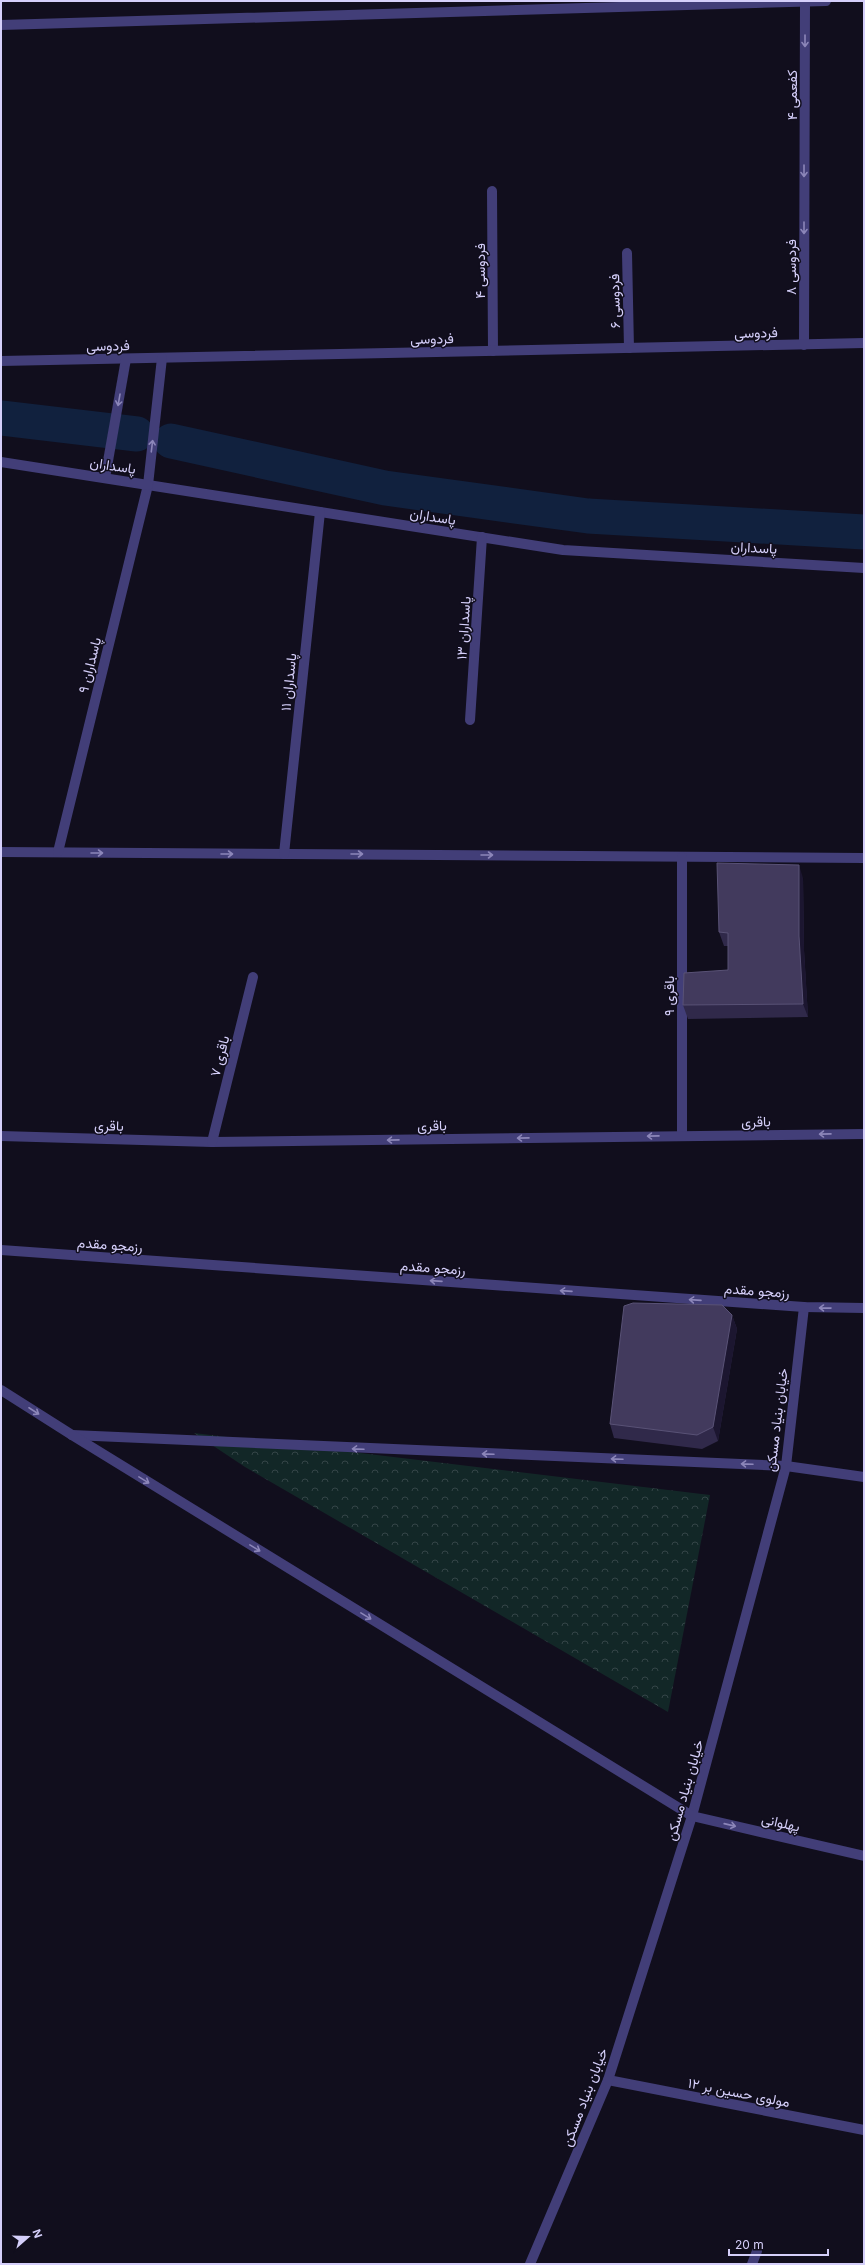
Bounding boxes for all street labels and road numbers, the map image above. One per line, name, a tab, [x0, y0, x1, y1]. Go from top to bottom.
street label: کفعمی ۴	[783, 70, 801, 120]
street label: فردوسی ۸	[782, 239, 800, 295]
street label: فردوسی ۴	[471, 243, 489, 299]
street label: فردوسی ۶	[605, 274, 624, 328]
street label: فردوسی	[734, 323, 778, 342]
street label: فردوسی	[410, 329, 454, 348]
street label: فردوسی	[86, 336, 130, 355]
street label: پاسداران	[88, 453, 137, 479]
street label: پاسداران	[408, 504, 457, 530]
street label: پاسداران	[730, 537, 778, 559]
street label: پاسداران ۱۳	[452, 596, 476, 660]
street label: پاسداران ۹	[74, 635, 106, 695]
street label: پاسداران ۱۱	[276, 652, 301, 712]
street label: باقری ۹	[660, 976, 678, 1016]
street label: باقری ۷	[206, 1034, 233, 1079]
street label: باقری	[741, 1112, 771, 1131]
street label: باقری	[94, 1116, 124, 1135]
street label: باقری	[417, 1116, 447, 1135]
street label: رزمجو مقدم	[77, 1233, 144, 1256]
street label: رزمجو مقدم	[400, 1256, 467, 1279]
street label: رزمجو مقدم	[724, 1279, 791, 1302]
street label: خیابان بنیاد مسکن	[761, 1367, 792, 1473]
street label: خیابان بنیاد مسکن	[661, 1738, 707, 1843]
street label: پهلوانی	[760, 1809, 802, 1837]
street label: خیابان بنیاد مسکن	[557, 2045, 612, 2149]
street label: مولوی حسین بر ۱۲	[686, 2074, 791, 2111]

